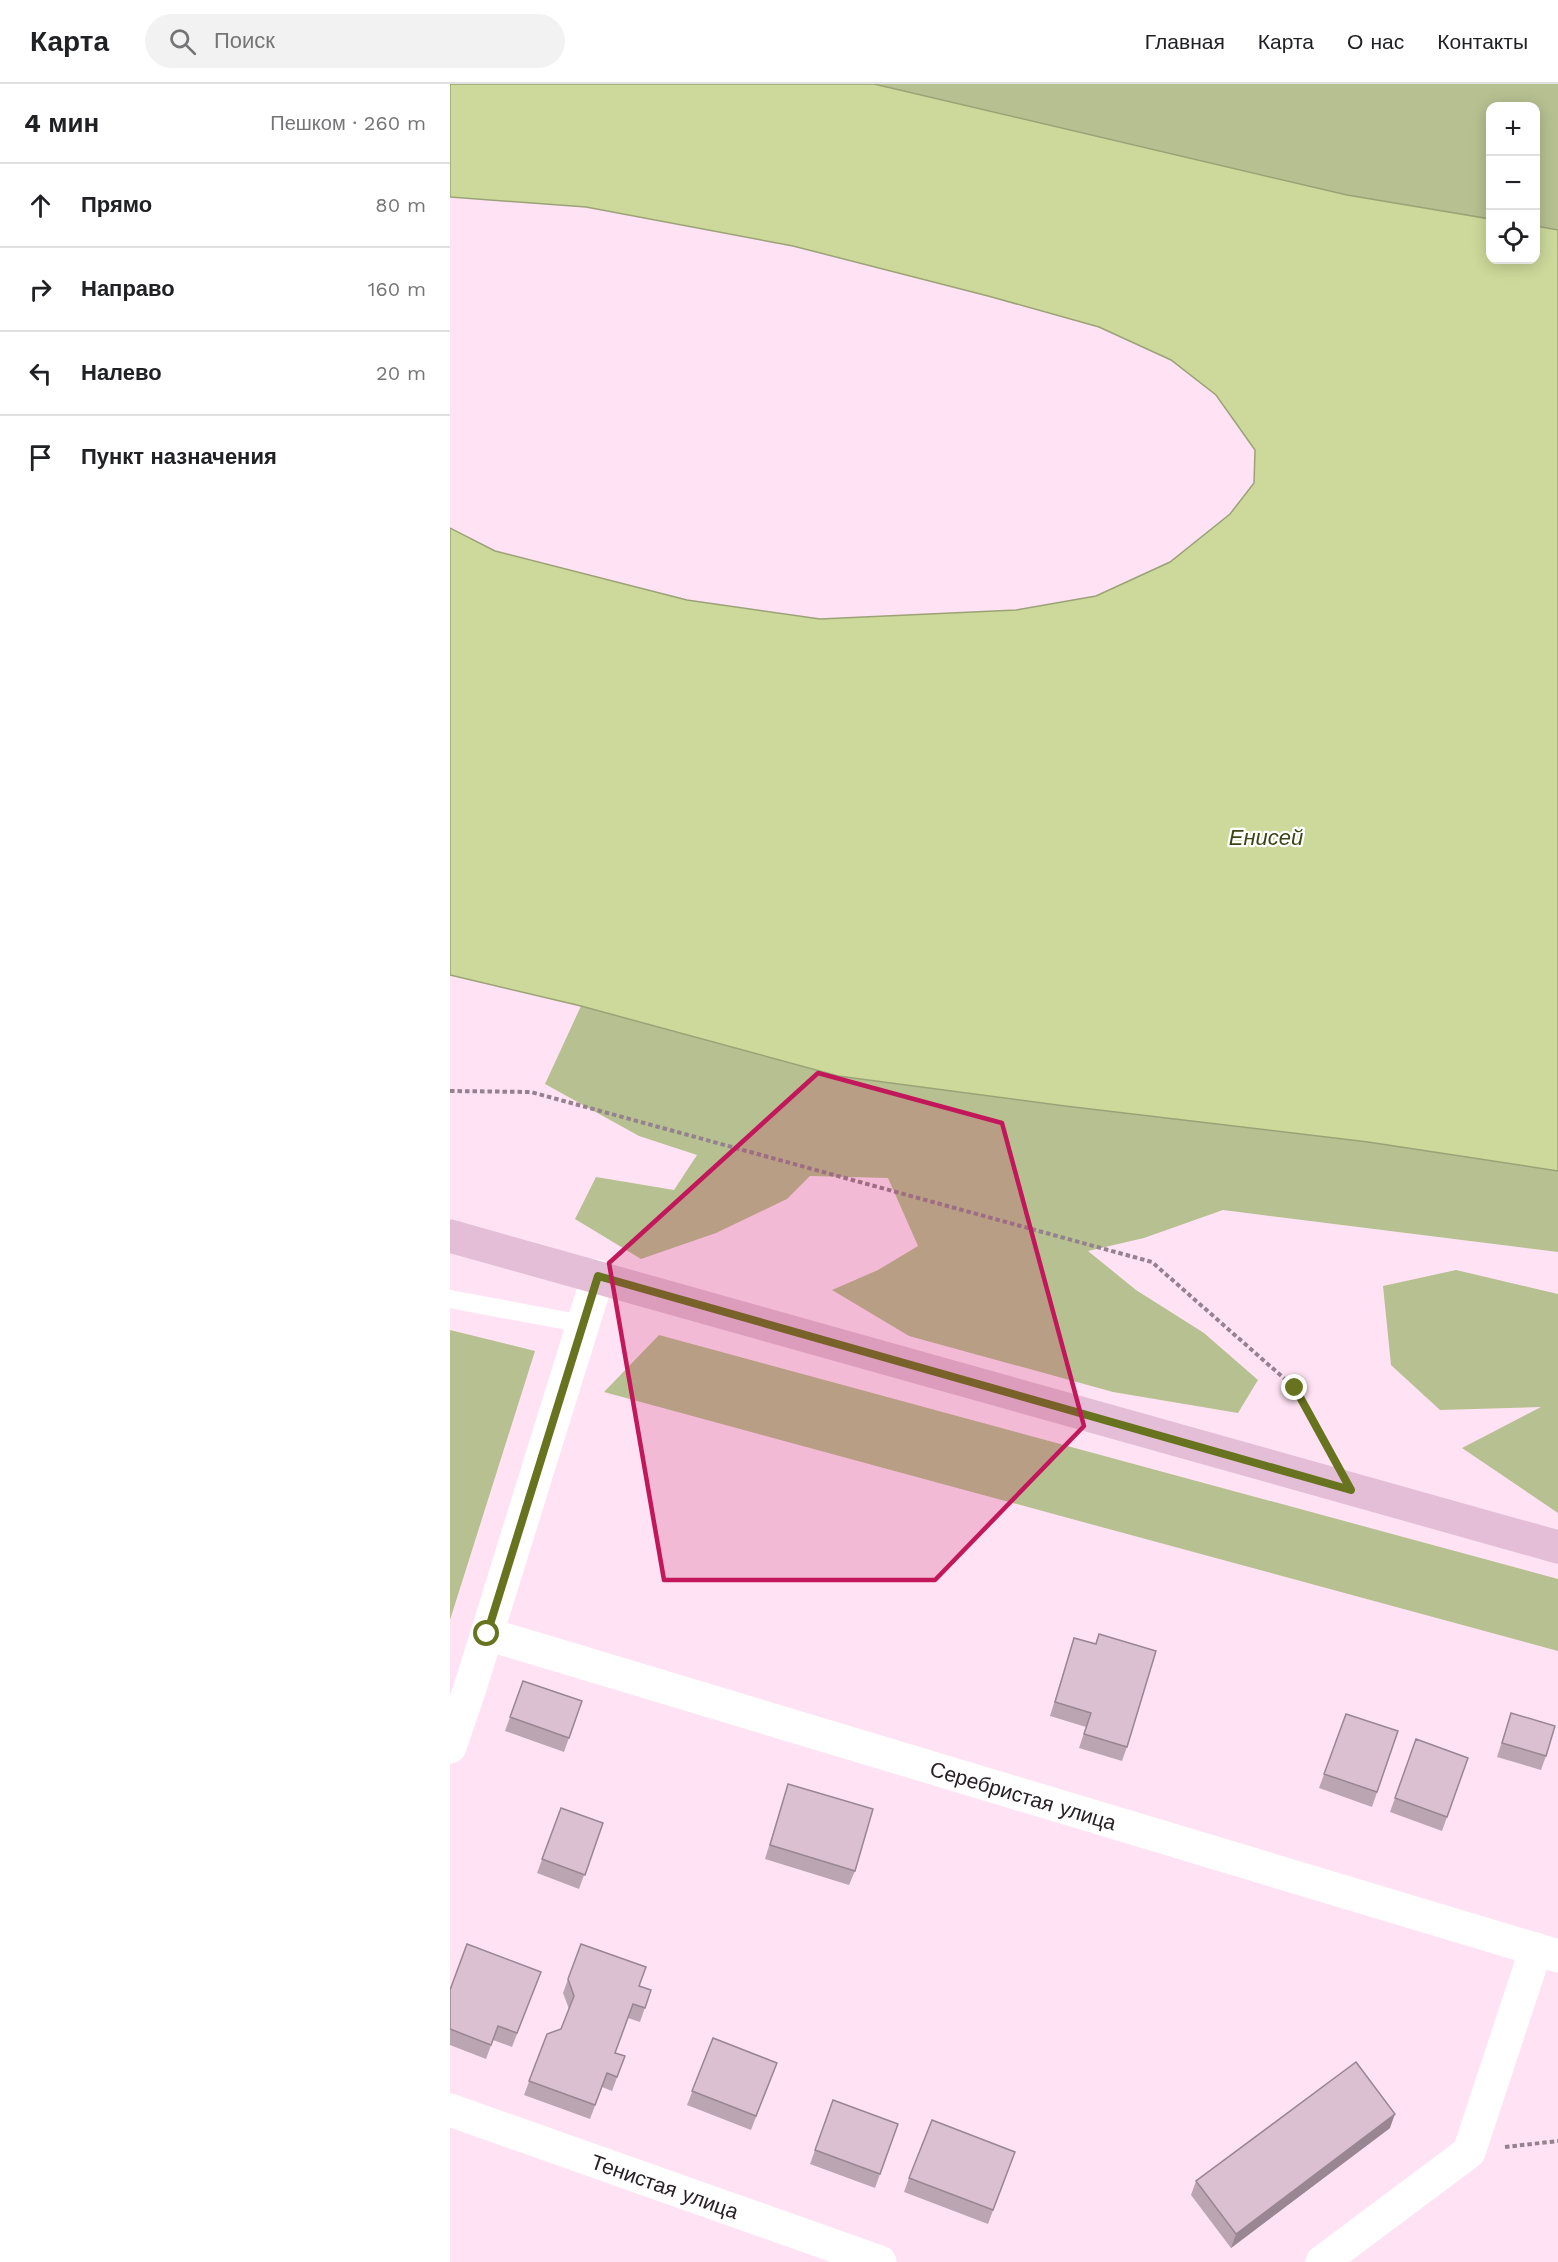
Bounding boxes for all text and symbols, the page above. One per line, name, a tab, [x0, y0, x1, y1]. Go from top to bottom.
search box	[145, 14, 565, 68]
text: Карта	[30, 25, 109, 58]
icon: search	[166, 25, 199, 58]
text: Поиск	[214, 28, 275, 53]
text: Главная	[1145, 29, 1225, 54]
text: Карта	[1258, 29, 1314, 54]
text: О нас	[1347, 29, 1404, 54]
text: Контакты	[1437, 29, 1528, 54]
map controls	[1486, 102, 1540, 264]
button: +	[1486, 102, 1540, 156]
text: 4 мин	[24, 108, 99, 138]
text: Пешком · 260 m	[270, 111, 426, 135]
button: −	[1486, 156, 1540, 210]
icon: ahead	[24, 189, 57, 222]
text: Прямо	[81, 192, 152, 217]
text: 80 m	[375, 193, 426, 217]
button: locate	[1486, 210, 1540, 264]
icon: right	[24, 273, 57, 306]
text: Направо	[81, 276, 175, 301]
text: 160 m	[368, 277, 426, 301]
icon: left	[24, 357, 57, 390]
text: Налево	[81, 360, 162, 385]
text: 20 m	[376, 361, 426, 385]
icon: arrive	[24, 441, 57, 474]
text: Пункт назначения	[81, 444, 277, 469]
water label: Енисей	[1229, 825, 1303, 850]
route end	[1281, 1374, 1307, 1400]
route start	[473, 1620, 499, 1646]
street label: Серебристая улица	[927, 1755, 1120, 1835]
street label: Тенистая улица	[588, 2148, 742, 2224]

